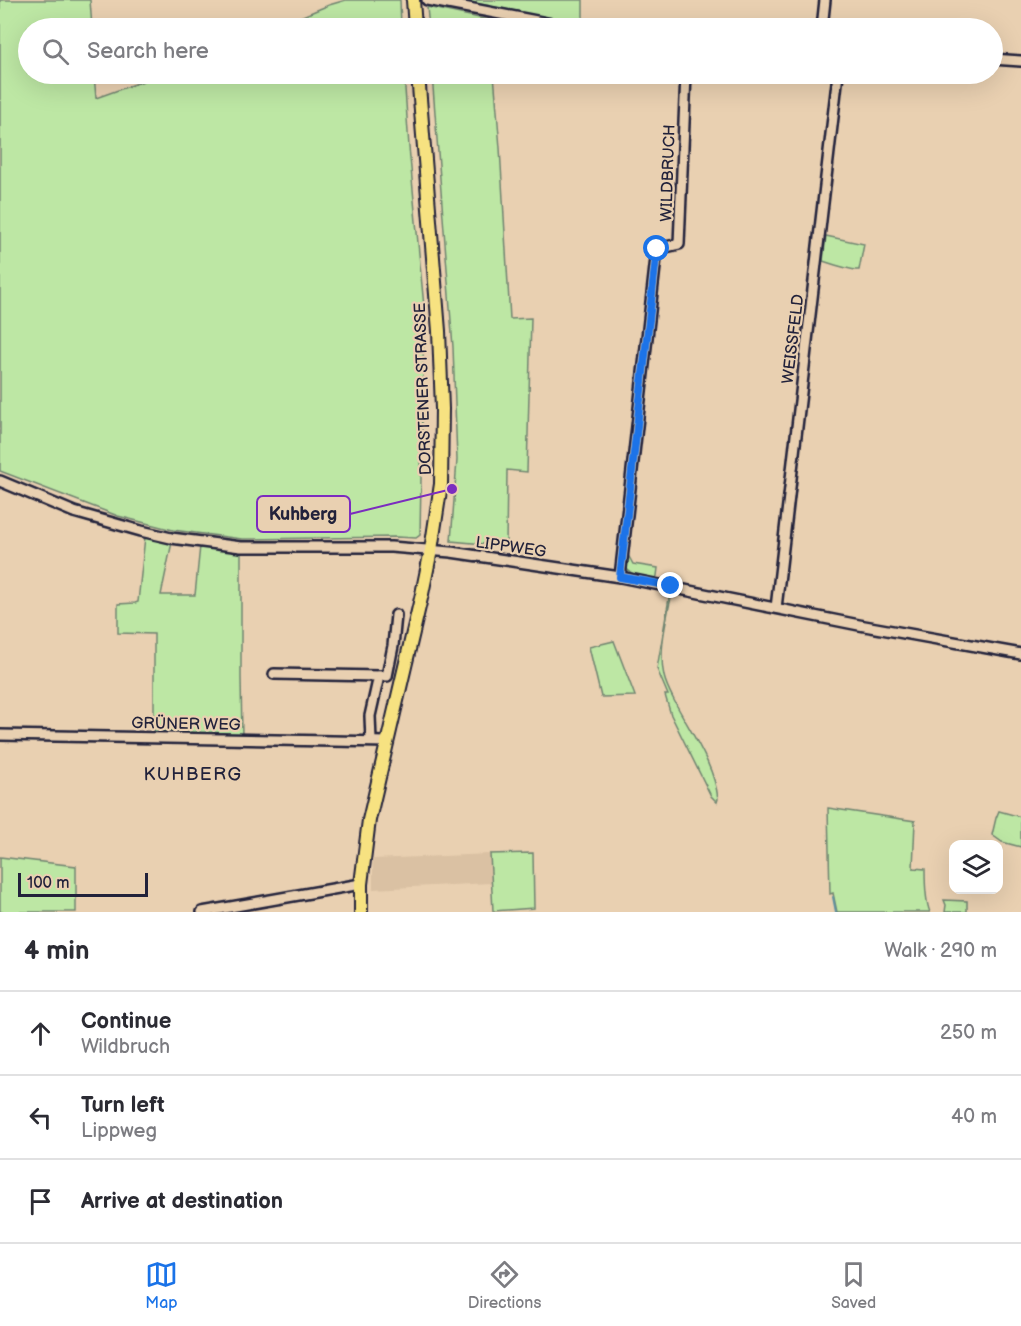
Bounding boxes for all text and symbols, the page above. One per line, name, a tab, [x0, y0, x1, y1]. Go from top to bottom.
search box	[18, 18, 1003, 84]
icon: search	[39, 35, 72, 68]
text: Search here	[87, 38, 209, 65]
street label: WILDBRUCH	[657, 124, 680, 222]
route start	[643, 235, 669, 261]
street label: WEISSFELD	[779, 293, 808, 385]
street label: DORSTENER STRASSE	[411, 302, 436, 476]
callout: Kuhberg	[257, 496, 350, 532]
text: Kuhberg	[269, 504, 337, 525]
street label: LIPPWEG	[474, 533, 547, 562]
route end	[657, 572, 683, 598]
street label: GRÜNER WEG	[131, 712, 241, 735]
district label: KUHBERG	[144, 764, 242, 785]
map controls	[949, 840, 1003, 894]
button: layers	[949, 840, 1003, 894]
scale bar	[18, 870, 148, 898]
text: 100 m	[27, 874, 70, 893]
text: 4 min	[24, 936, 89, 967]
text: Walk · 290 m	[884, 939, 997, 963]
text: Continue	[81, 1008, 171, 1035]
icon: ahead	[24, 1017, 57, 1050]
text: 250 m	[940, 1021, 997, 1045]
text: Wildbruch	[81, 1035, 170, 1059]
text: Turn left	[81, 1092, 165, 1119]
icon: left	[24, 1101, 57, 1134]
text: 40 m	[951, 1105, 997, 1129]
text: Lippweg	[81, 1119, 157, 1143]
icon: arrive	[24, 1185, 57, 1218]
text: Arrive at destination	[81, 1188, 283, 1215]
tab: Map	[145, 1258, 178, 1313]
tab: Directions	[468, 1258, 541, 1313]
tab: Saved	[831, 1258, 876, 1313]

